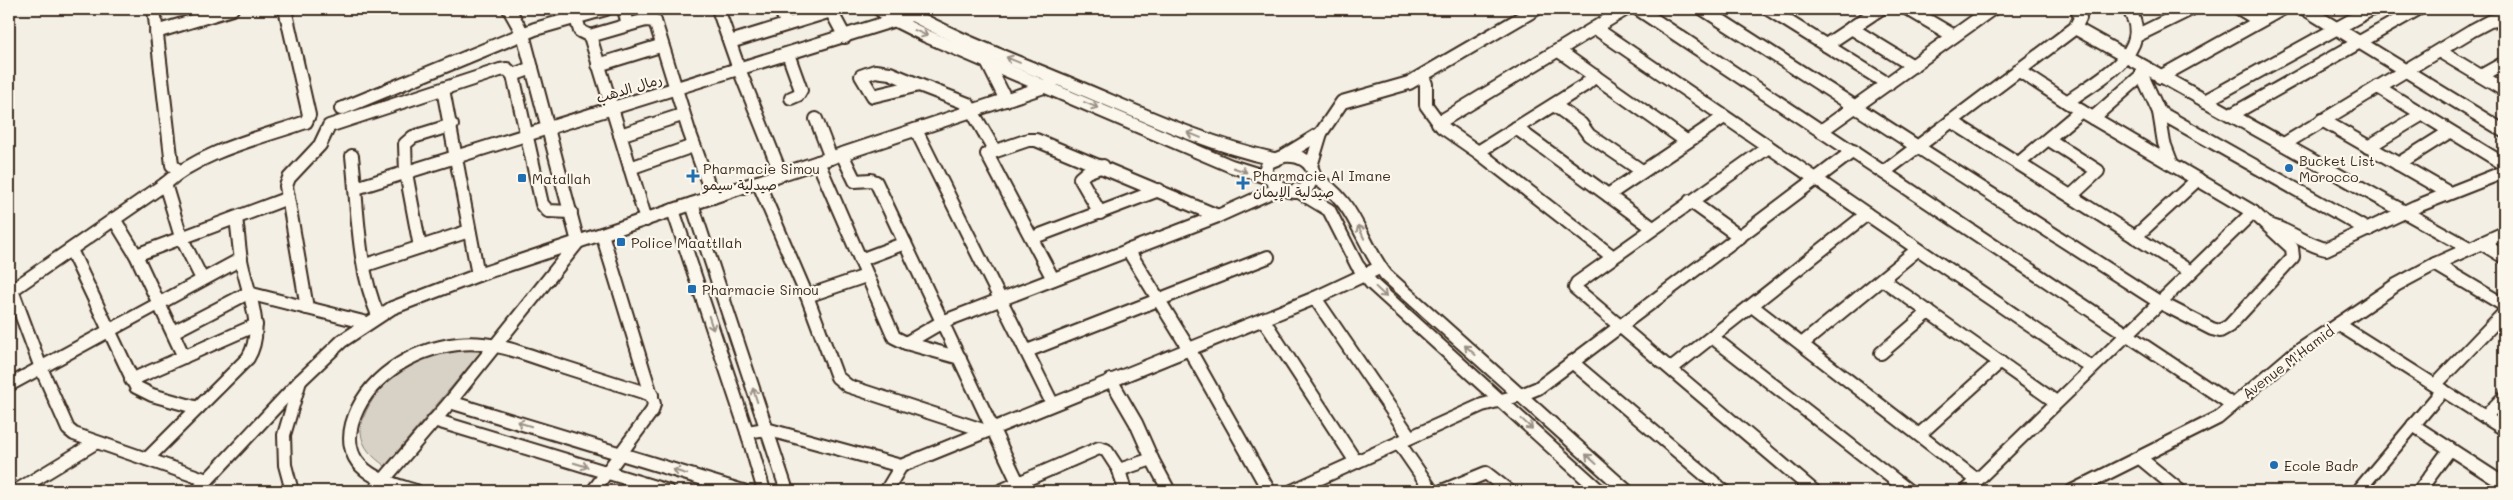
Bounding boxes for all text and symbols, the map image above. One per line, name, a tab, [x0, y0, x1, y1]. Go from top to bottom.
one-way arrow	[913, 29, 928, 39]
one-way arrow	[1005, 55, 1021, 64]
street label: رمال الدهب	[594, 69, 664, 107]
one-way arrow	[1083, 101, 1098, 111]
one-way arrow	[1187, 130, 1202, 140]
place label: Bucket List Morocco	[2299, 151, 2375, 186]
place label: Pharmacie Simou صيدلية سيمو	[702, 159, 820, 194]
marker: Bucket List Morocco	[2283, 162, 2295, 174]
one-way arrow	[1232, 165, 1248, 175]
place label: Pharmacie Al Imane صيدلية الإيمان	[1253, 166, 1391, 202]
place label: Matallah	[532, 169, 591, 188]
marker: Pharmacie Simou صيدلية سيمو	[687, 170, 699, 182]
marker: Matallah	[516, 172, 528, 184]
marker: Pharmacie Al Imane صيدلية الإيمان	[1237, 177, 1249, 189]
one-way arrow	[1356, 225, 1365, 240]
place label: Police Maattllah	[631, 233, 742, 252]
marker: Police Maattllah	[615, 236, 627, 248]
place label: Pharmacie Simou	[702, 280, 819, 299]
marker: Pharmacie Simou	[686, 283, 698, 295]
one-way arrow	[1374, 286, 1387, 298]
one-way arrow	[707, 315, 716, 330]
street label: Avenue M'Hamid	[2238, 321, 2338, 403]
one-way arrow	[1463, 344, 1476, 356]
one-way arrow	[749, 388, 759, 404]
one-way arrow	[1521, 418, 1534, 430]
one-way arrow	[517, 419, 533, 429]
one-way arrow	[1584, 453, 1597, 464]
place label: Ecole Badr	[2284, 456, 2359, 475]
marker: Ecole Badr	[2268, 459, 2280, 471]
one-way arrow	[573, 460, 589, 470]
one-way arrow	[672, 467, 688, 476]

